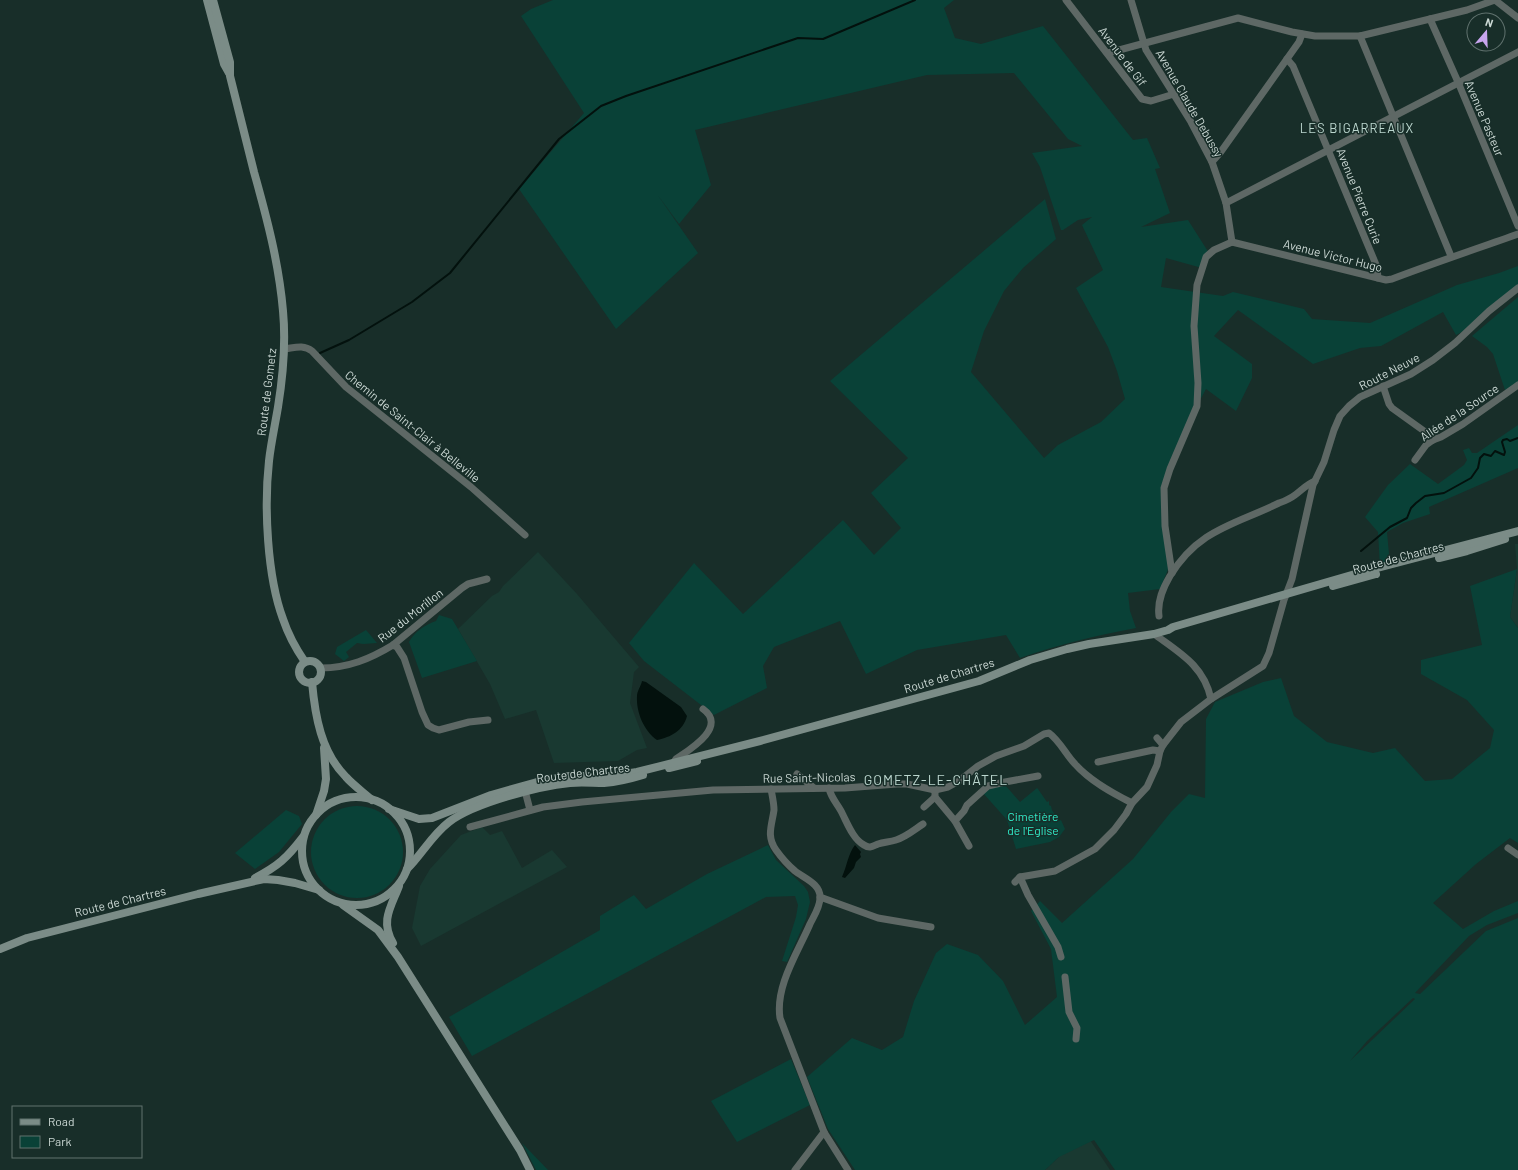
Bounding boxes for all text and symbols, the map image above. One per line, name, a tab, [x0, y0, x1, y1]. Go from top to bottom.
north arrow	[1466, 12, 1506, 52]
text: N	[1484, 15, 1495, 29]
street label: Avenue de Gif	[1096, 24, 1150, 88]
street label: Avenue Claude Debussy	[1153, 47, 1227, 160]
street label: Avenue Pasteur	[1463, 78, 1507, 159]
district label: LES BIGARREAUX	[1300, 120, 1414, 136]
street label: Avenue Pierre Curie	[1334, 146, 1386, 246]
street label: Avenue Victor Hugo	[1282, 236, 1384, 274]
street label: Route de Gometz	[254, 347, 278, 437]
street label: Route Neuve	[1356, 350, 1422, 392]
street label: Chemin de Saint-Clair à Belleville	[343, 367, 483, 485]
street label: Allée de la Source	[1417, 381, 1501, 443]
street label: Route de Chartres	[1351, 538, 1445, 576]
street label: Rue du Morillon	[375, 585, 445, 645]
street label: Route de Chartres	[902, 655, 996, 695]
street label: Route de Chartres	[536, 759, 631, 785]
street label: Rue Saint-Nicolas	[763, 769, 856, 785]
district label: GOMETZ-LE-CHÂTEL	[864, 771, 1008, 788]
park label: Cimetière de l'Eglise	[1007, 809, 1059, 837]
street label: Route de Chartres	[73, 883, 167, 919]
legend	[12, 1106, 142, 1158]
text: Road	[48, 1114, 75, 1128]
text: Park	[48, 1134, 72, 1148]

